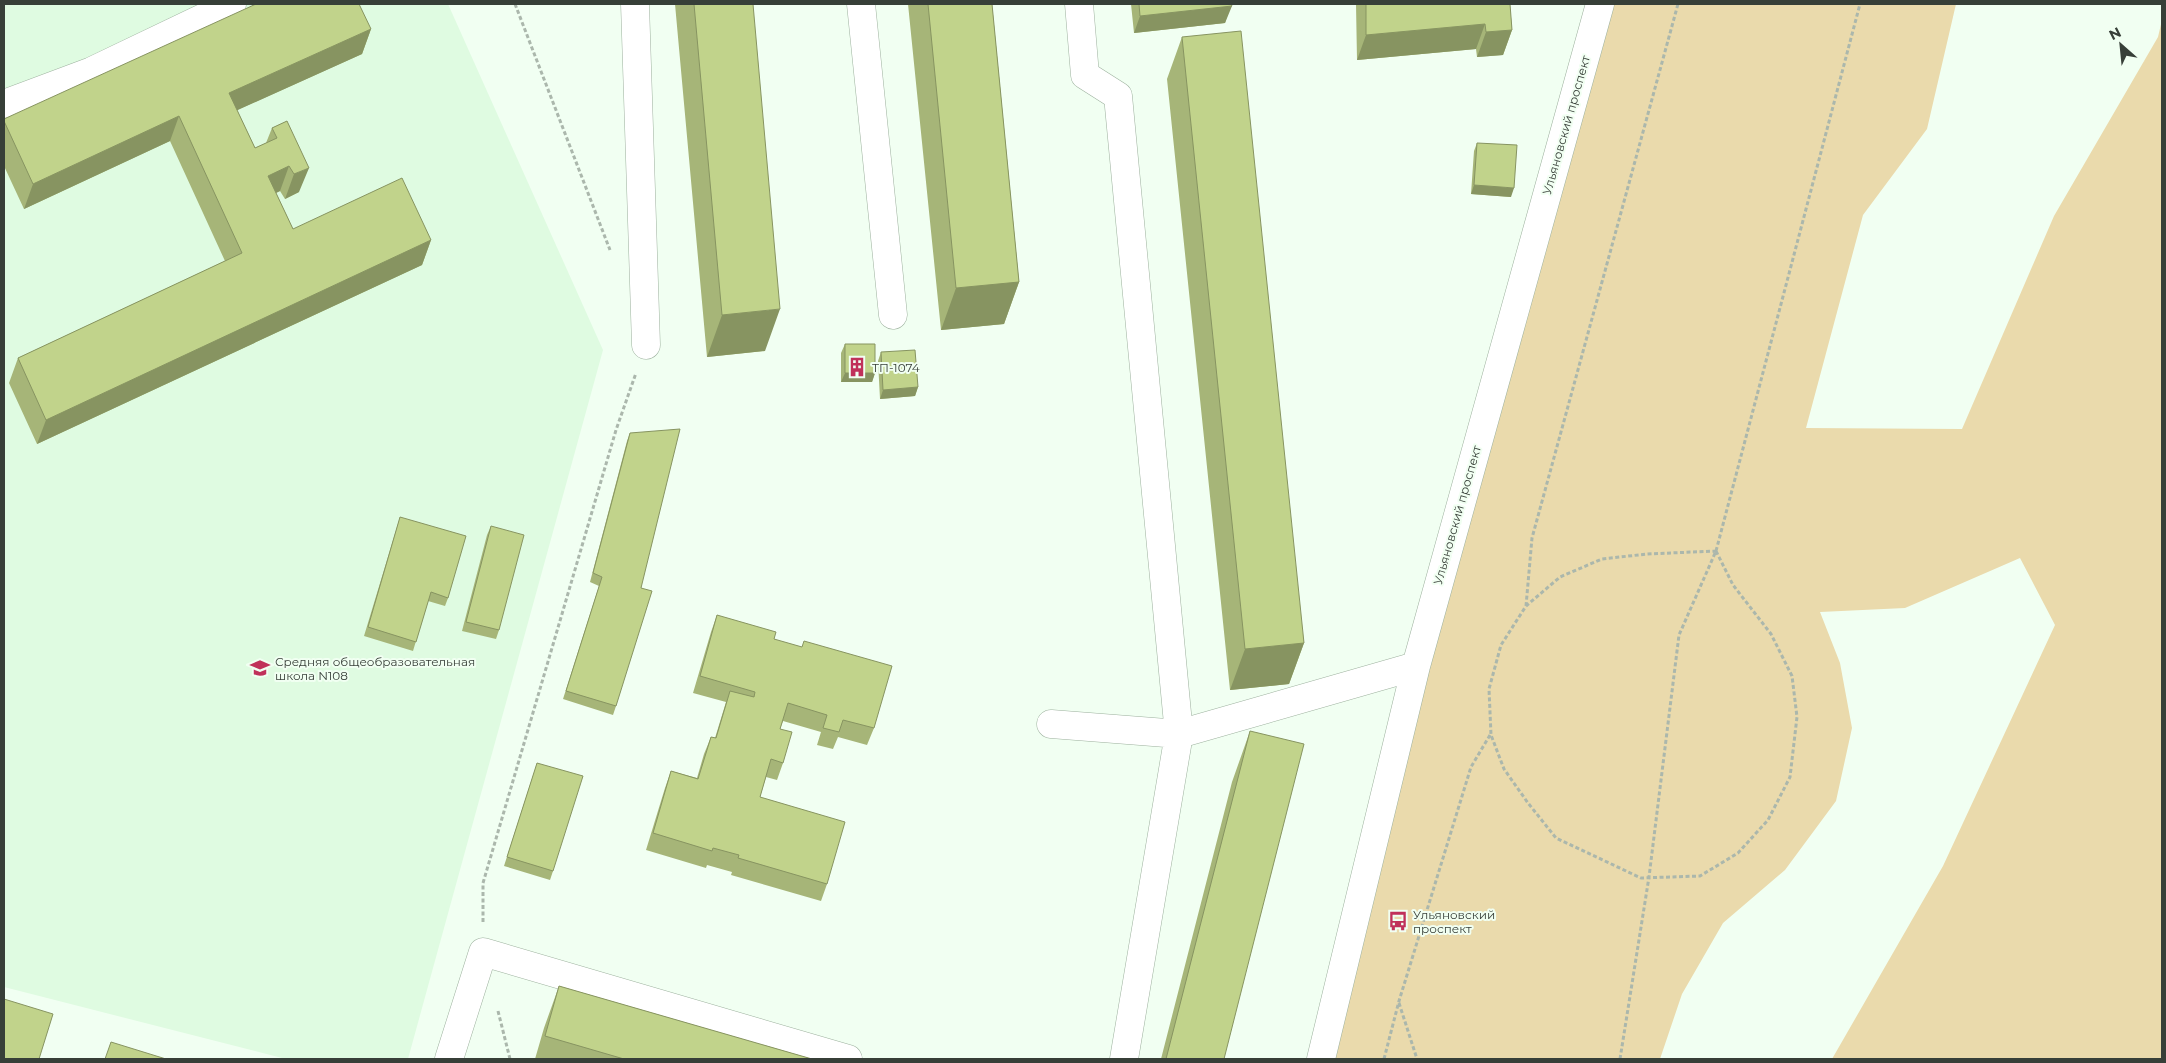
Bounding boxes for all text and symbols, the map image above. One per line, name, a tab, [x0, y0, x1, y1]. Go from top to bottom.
north arrow	[2096, 20, 2146, 70]
text: N	[2106, 23, 2124, 44]
street label: Ульяновский проспект	[1539, 53, 1593, 196]
building icon: ТП-1074	[846, 356, 868, 378]
place label: ТП-1074	[872, 360, 920, 375]
street label: Ульяновский проспект	[1430, 443, 1484, 586]
place label: Средняя общеобразовательная школа N108	[275, 654, 475, 683]
school or university icon: Средняя общеобразовательная школа N108	[249, 657, 271, 679]
place label: Ульяновский проспект	[1413, 907, 1495, 936]
bus stop icon: Ульяновский проспект	[1387, 910, 1409, 932]

